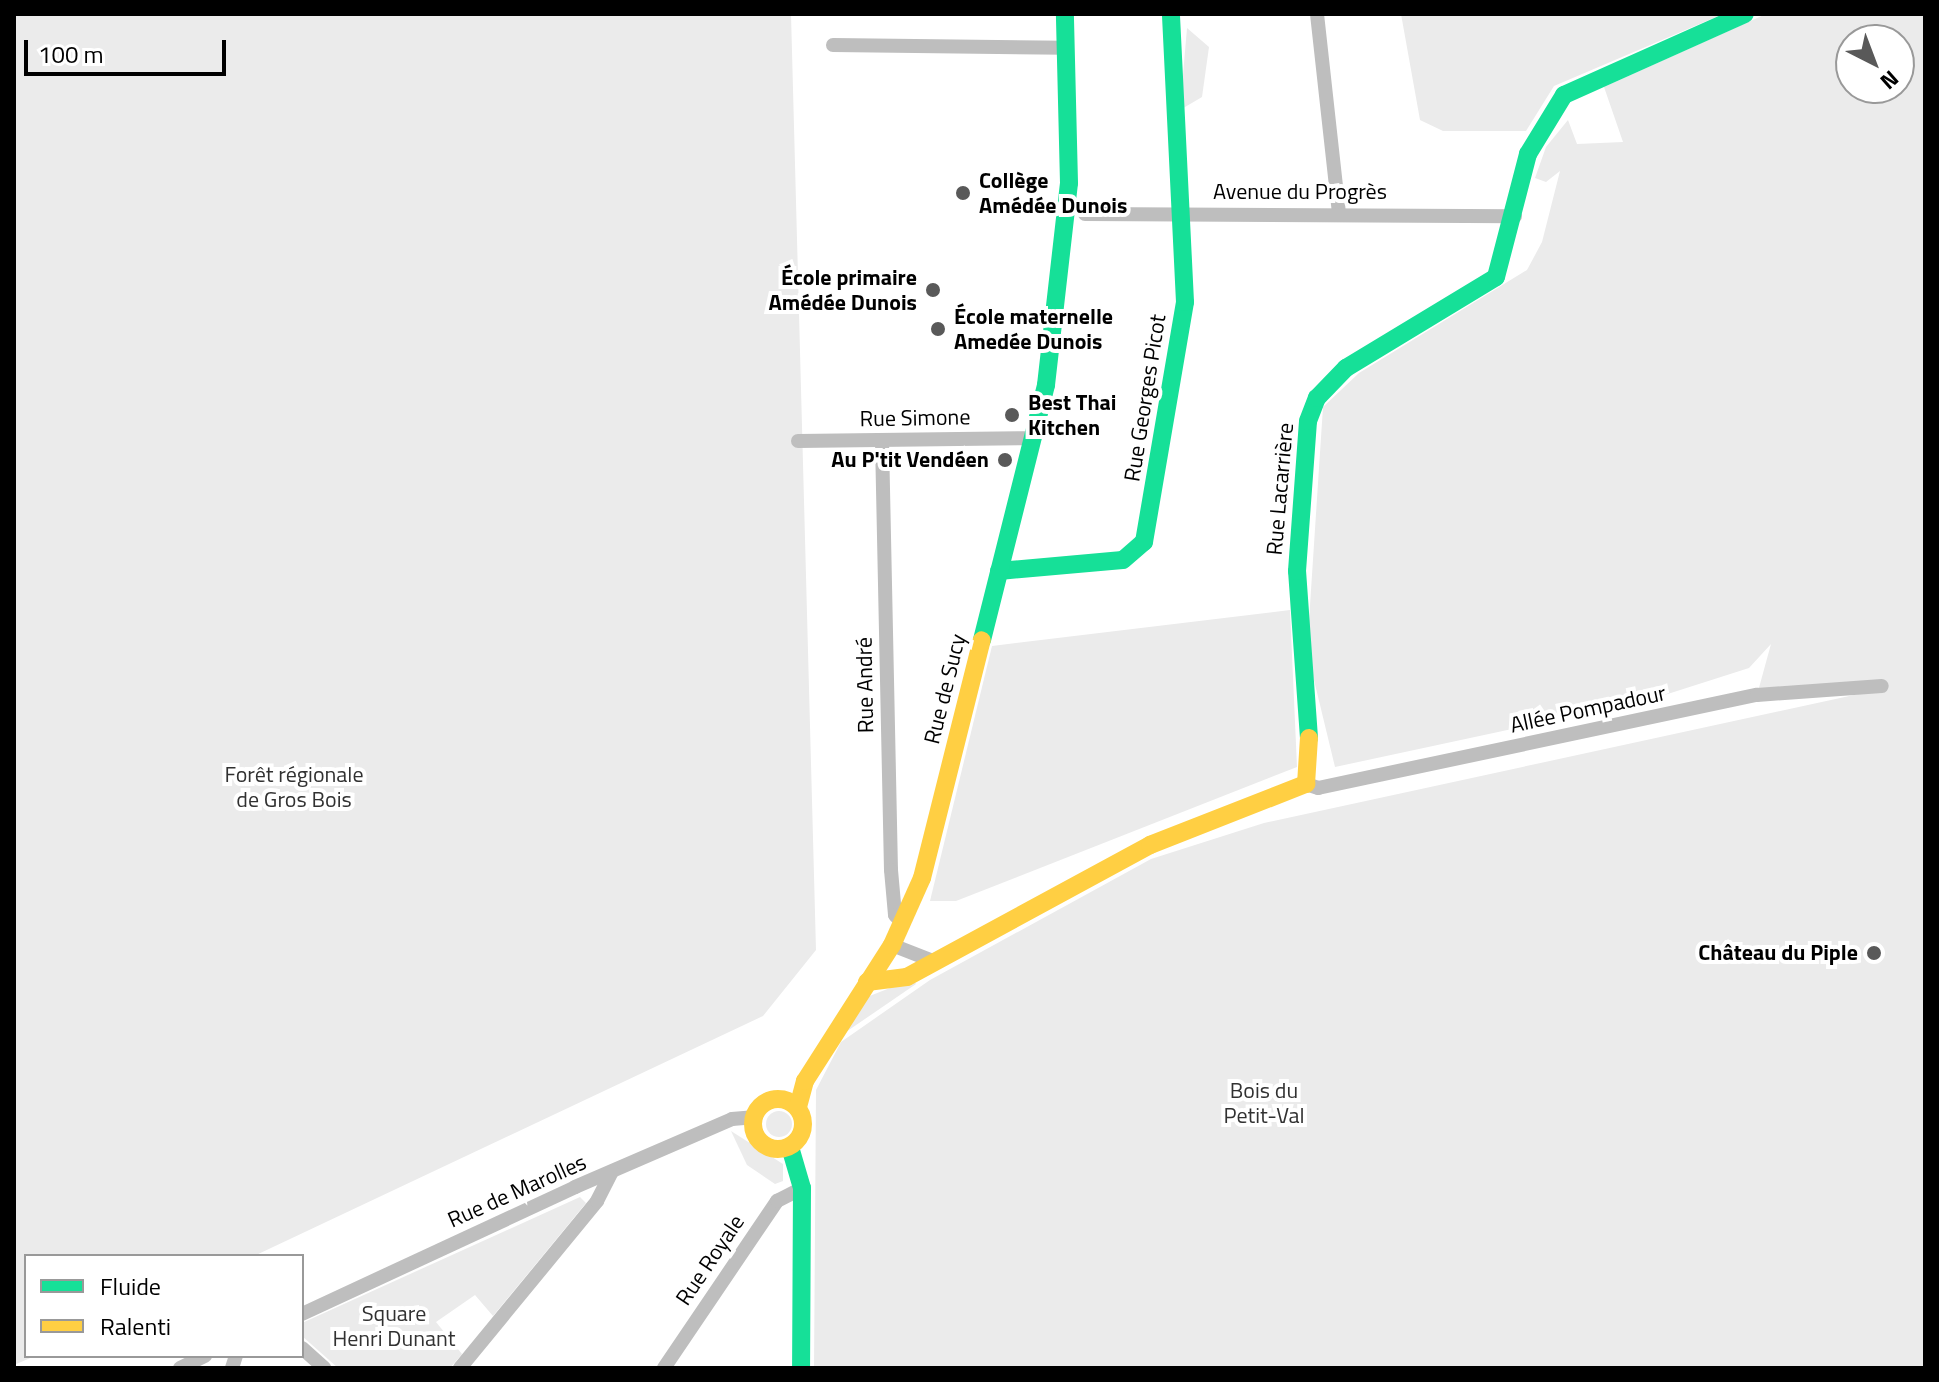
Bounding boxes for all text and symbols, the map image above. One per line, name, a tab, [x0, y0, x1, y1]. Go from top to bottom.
scale bar	[28, 24, 230, 74]
north arrow	[1835, 24, 1915, 104]
text: 100 m	[38, 36, 104, 72]
text: N	[1873, 63, 1907, 98]
place label: Collège Amédée Dunois	[979, 167, 1127, 218]
street label: Avenue du Progrès	[1213, 179, 1387, 205]
marker: Collège Amédée Dunois	[954, 184, 972, 202]
place label: École primaire Amédée Dunois	[769, 264, 917, 316]
marker: École primaire Amédée Dunois	[924, 281, 942, 299]
place label: École maternelle Amedée Dunois	[954, 303, 1113, 354]
street label: Rue Georges Picot	[1119, 313, 1171, 483]
marker: École maternelle Amedée Dunois	[929, 320, 947, 338]
place label: Best Thai Kitchen	[1028, 389, 1117, 440]
street label: Rue Simone	[859, 404, 971, 432]
marker: Best Thai Kitchen	[1003, 406, 1021, 424]
street label: Rue Lacarrière	[1261, 422, 1299, 556]
place label: Au P'tit Vendéen	[831, 447, 989, 473]
marker: Au P'tit Vendéen	[996, 451, 1014, 469]
street label: Rue de Sucy	[919, 631, 971, 747]
street label: Rue André	[851, 637, 879, 733]
street label: Allée Pompadour	[1508, 680, 1668, 738]
park label: Forêt régionale de Gros Bois	[224, 761, 364, 812]
place label: Château du Piple	[1698, 940, 1858, 966]
marker: Château du Piple	[1865, 944, 1883, 962]
park label: Bois du Petit-Val	[1223, 1077, 1305, 1128]
street label: Rue de Marolles	[444, 1149, 590, 1233]
street label: Rue Royale	[670, 1210, 750, 1310]
legend	[24, 1254, 304, 1358]
text: Fluide	[100, 1268, 161, 1304]
park label: Square Henri Dunant	[332, 1300, 456, 1352]
text: Ralenti	[100, 1308, 171, 1344]

